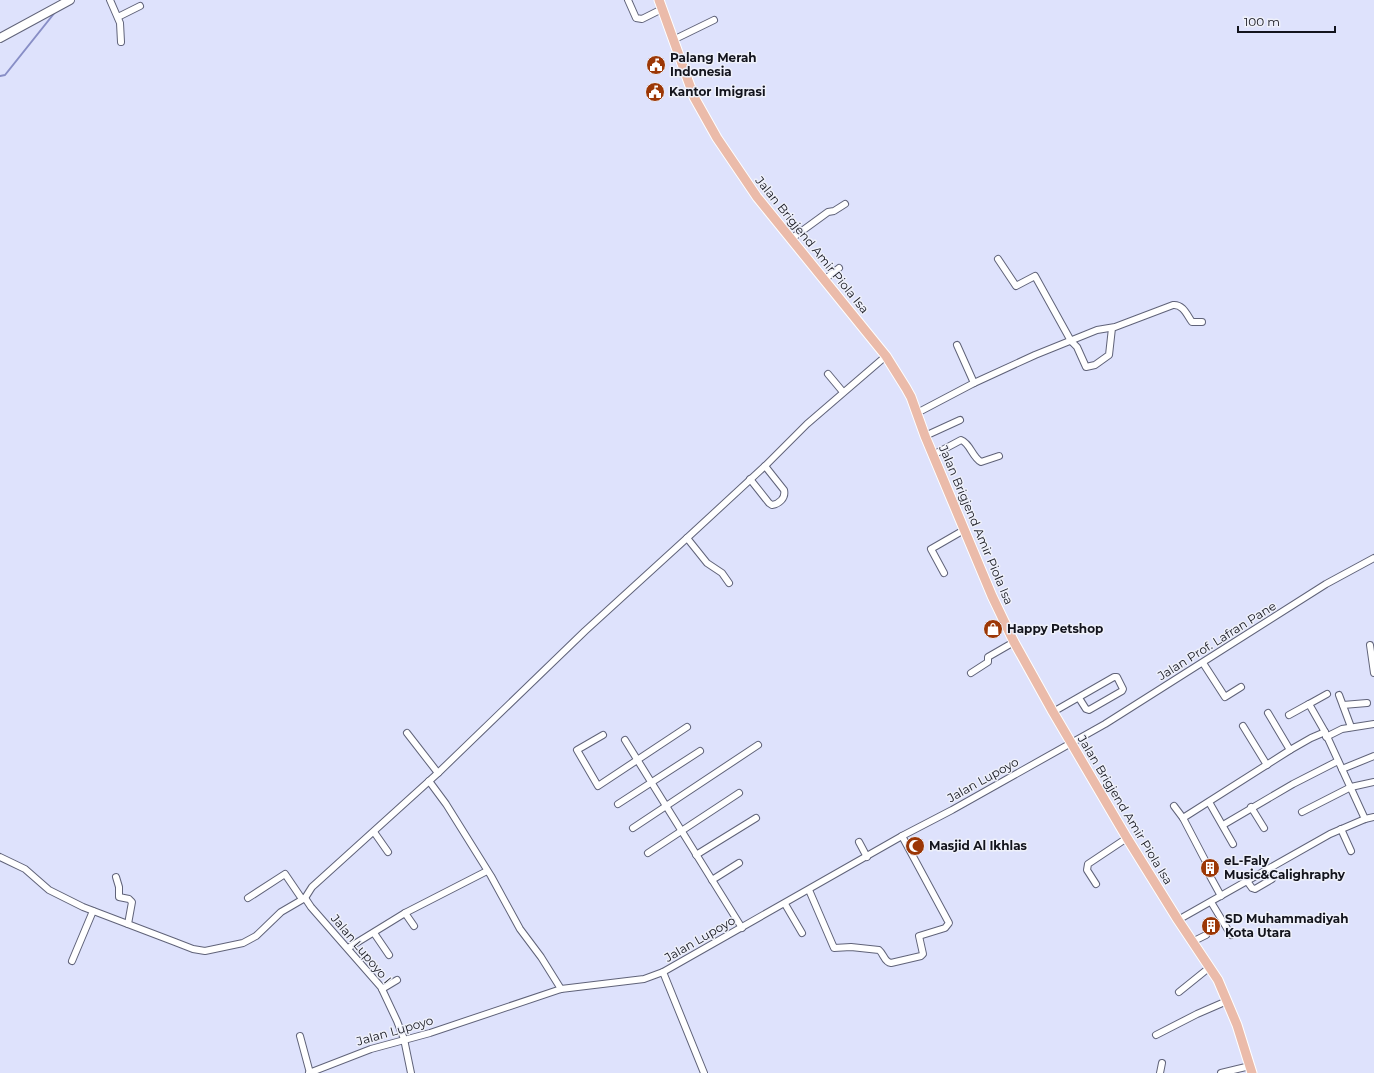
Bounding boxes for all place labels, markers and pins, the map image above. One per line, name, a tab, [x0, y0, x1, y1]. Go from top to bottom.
place label: Palang Merah Indonesia	[670, 50, 757, 79]
public building icon: Palang Merah Indonesia	[645, 54, 667, 76]
public building icon: Kantor Imigrasi	[644, 81, 666, 103]
place label: Kantor Imigrasi	[669, 84, 766, 99]
shop icon: Happy Petshop	[982, 618, 1004, 640]
place label: Happy Petshop	[1007, 621, 1103, 636]
mosque icon: Masjid Al Ikhlas	[904, 835, 926, 857]
place label: Masjid Al Ikhlas	[929, 838, 1028, 853]
place label: eL-Faly Music&Calighraphy	[1224, 853, 1346, 882]
building icon: eL-Faly Music&Calighraphy	[1199, 857, 1221, 879]
place label: SD Muhammadiyah Kota Utara	[1225, 911, 1349, 940]
building icon: SD Muhammadiyah Kota Utara	[1200, 915, 1222, 937]

